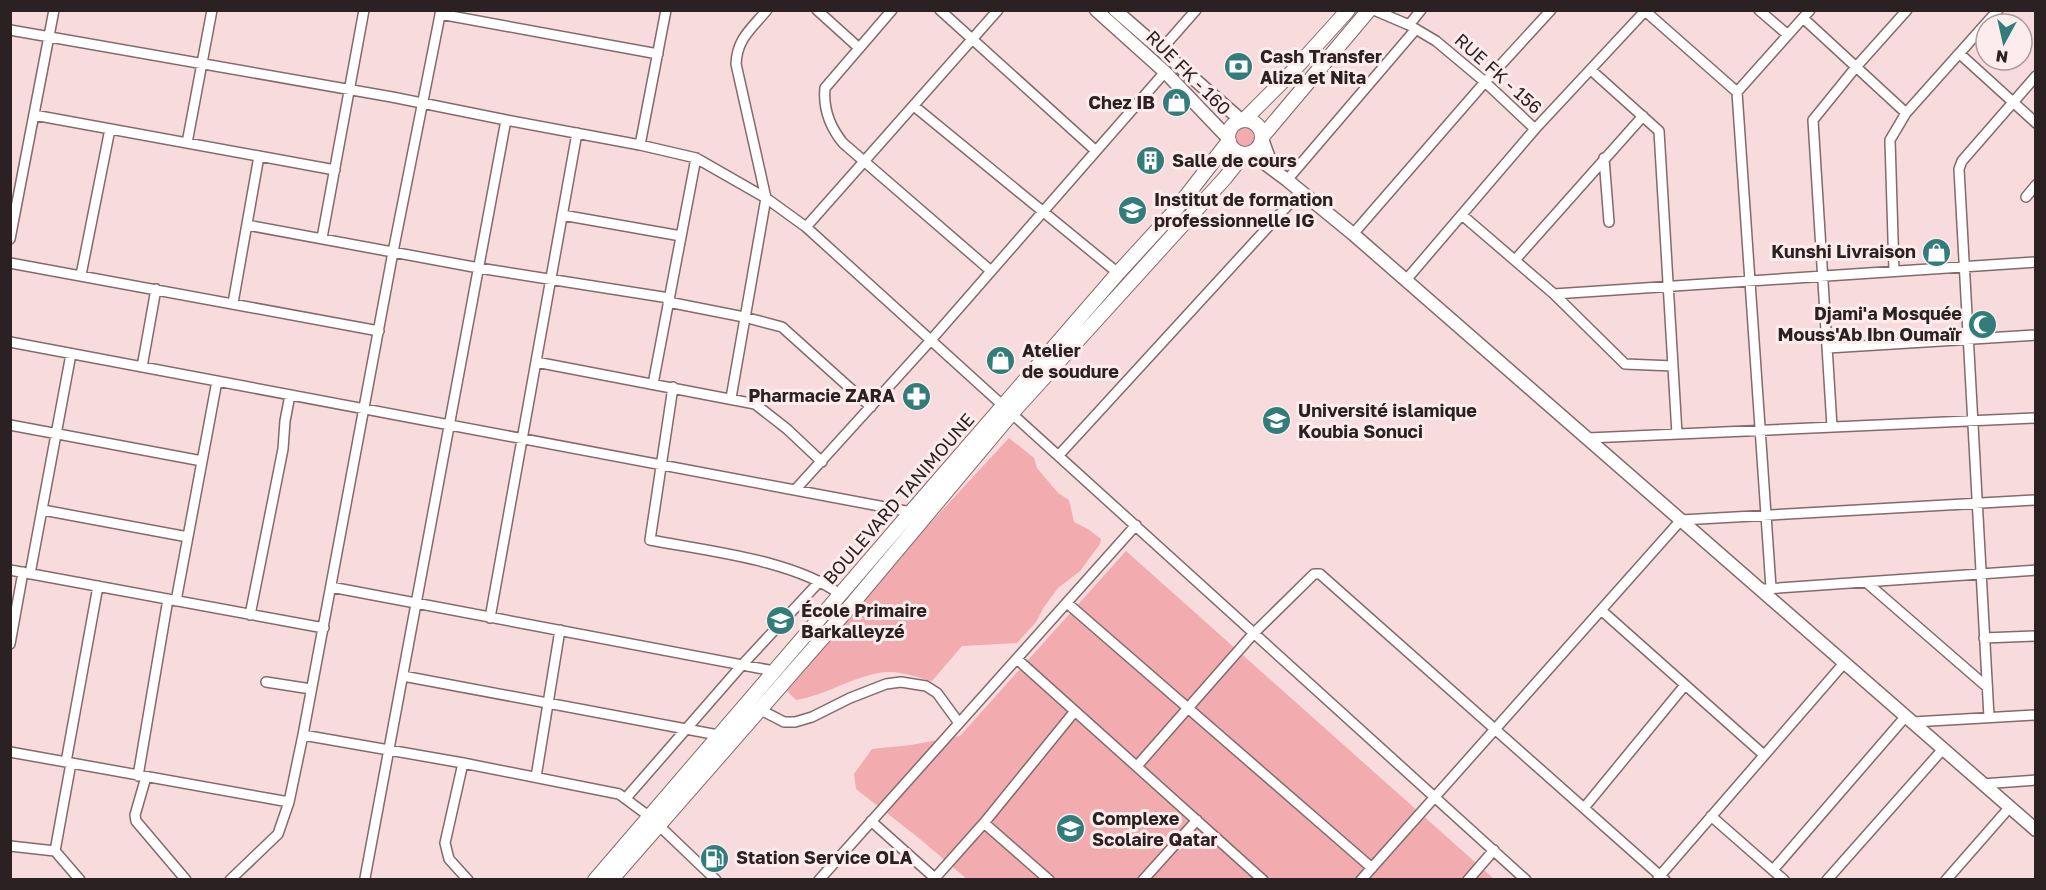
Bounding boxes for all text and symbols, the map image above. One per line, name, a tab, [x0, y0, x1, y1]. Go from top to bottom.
north arrow	[1974, 12, 2034, 72]
street label: RUE FK - 160	[1142, 25, 1236, 119]
street label: RUE FK - 156	[1451, 28, 1547, 118]
place label: Cash Transfer Aliza et Nita	[1260, 45, 1382, 88]
text: N	[1994, 46, 2009, 68]
bank icon: Cash Transfer Aliza et Nita	[1223, 51, 1255, 83]
shop icon: Chez IB	[1160, 87, 1192, 119]
place label: Chez IB	[1088, 91, 1155, 113]
building icon: Salle de cours	[1135, 145, 1167, 177]
place label: Salle de cours	[1172, 149, 1297, 171]
place label: Institut de formation professionnelle IG	[1154, 188, 1333, 231]
school or university icon: Institut de formation professionnelle IG	[1117, 194, 1149, 226]
shop icon: Kunshi Livraison	[1921, 236, 1953, 268]
place label: Kunshi Livraison	[1771, 240, 1916, 262]
place label: Djami'a Mosquée Mouss'Ab Ibn Oumaïr	[1778, 302, 1962, 345]
mosque icon: Djami'a Mosquée Mouss'Ab Ibn Oumaïr	[1967, 308, 1999, 340]
place label: Atelier de soudure	[1022, 339, 1119, 382]
shop icon: Atelier de soudure	[985, 345, 1017, 377]
pharmacy icon: Pharmacie ZARA	[900, 380, 932, 412]
place label: Pharmacie ZARA	[748, 384, 895, 406]
place label: Université islamique Koubia Sonuci	[1298, 399, 1477, 442]
school or university icon: Université islamique Koubia Sonuci	[1261, 405, 1293, 437]
street label: BOULEVARD TANIMOUNE	[818, 408, 979, 588]
place label: École Primaire Barkalleyzé	[801, 599, 927, 642]
school or university icon: École Primaire Barkalleyzé	[764, 605, 796, 637]
place label: Complexe Scolaire Qatar	[1092, 807, 1217, 850]
school or university icon: Complexe Scolaire Qatar	[1055, 813, 1087, 845]
fuel station icon: Station Service OLA	[699, 842, 731, 874]
place label: Station Service OLA	[736, 846, 913, 868]

